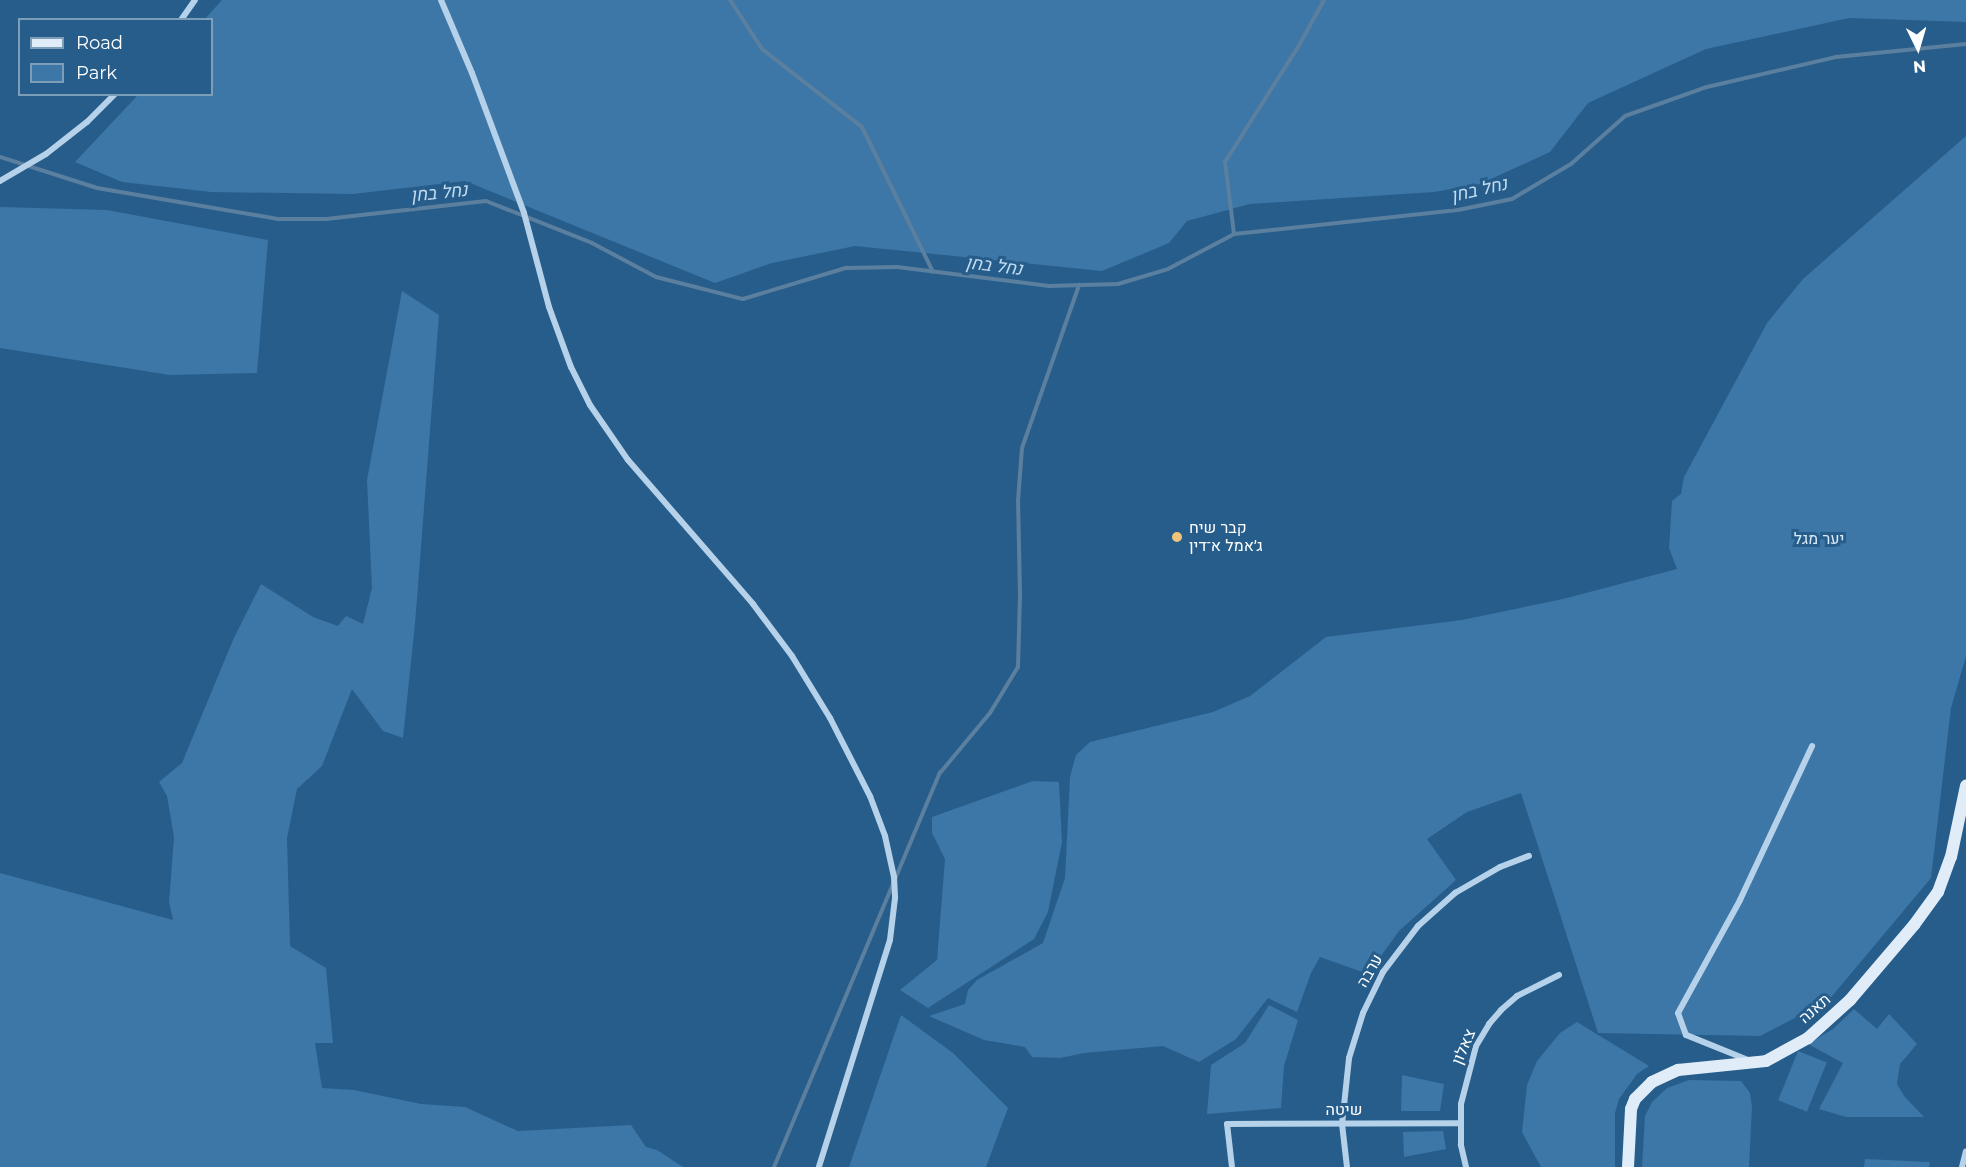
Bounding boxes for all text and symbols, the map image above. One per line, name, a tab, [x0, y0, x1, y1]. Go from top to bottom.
legend	[18, 18, 213, 96]
north arrow	[1888, 18, 1948, 78]
text: Road	[76, 32, 123, 54]
text: N	[1912, 56, 1927, 76]
text: Park	[76, 62, 117, 84]
water label: נחל בחן	[1449, 173, 1509, 207]
water label: נחל בחן	[410, 179, 468, 207]
water label: נחל בחן	[964, 252, 1024, 280]
place label: קבר שיח ג׳אמל א־דין	[1189, 518, 1263, 556]
park label: יער מגל	[1794, 529, 1844, 549]
marker: קבר שיח ג׳אמל א־דין	[1170, 530, 1184, 544]
street label: ערבה	[1353, 951, 1387, 991]
street label: תאנה	[1795, 990, 1835, 1028]
street label: צאלון	[1448, 1026, 1480, 1068]
street label: שיטה	[1326, 1100, 1362, 1120]

